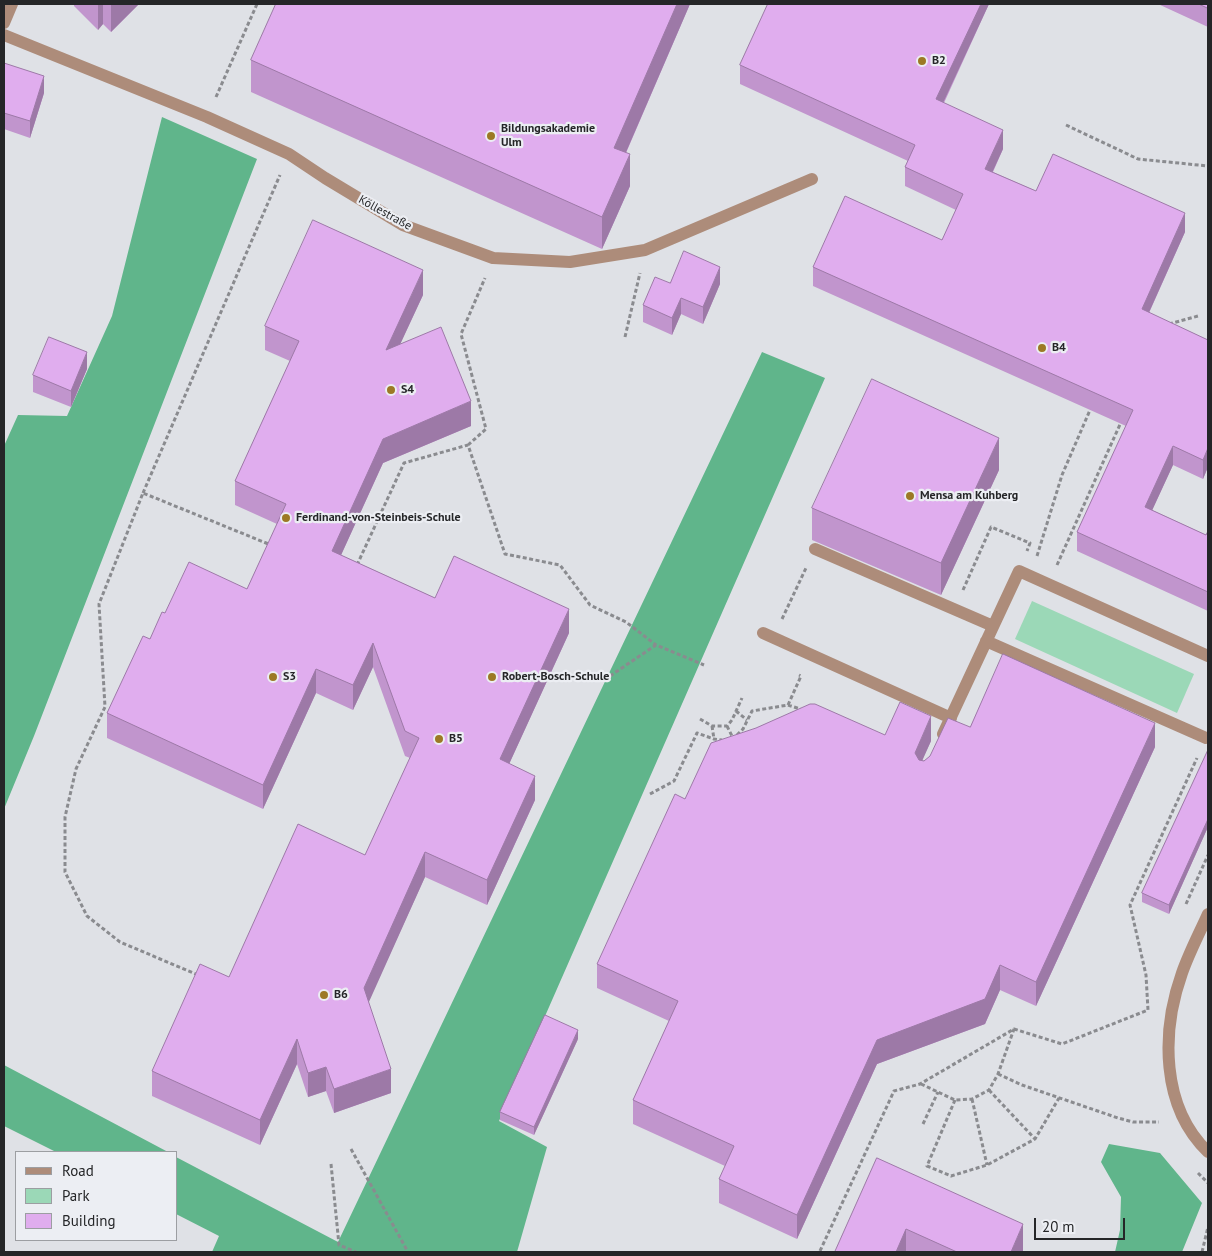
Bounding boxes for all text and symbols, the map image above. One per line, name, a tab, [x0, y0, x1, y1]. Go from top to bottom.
place label: B2	[932, 54, 946, 68]
marker: B2	[916, 55, 928, 67]
place label: Bildungsakademie Ulm	[501, 122, 595, 150]
marker: Bildungsakademie Ulm	[485, 130, 497, 142]
street label: Köllestraße	[356, 192, 414, 234]
place label: B4	[1052, 341, 1066, 355]
marker: B4	[1036, 342, 1048, 354]
place label: S4	[401, 383, 414, 397]
marker: S4	[385, 384, 397, 396]
place label: Mensa am Kuhberg	[920, 489, 1018, 503]
marker: Mensa am Kuhberg	[904, 490, 916, 502]
place label: Ferdinand-von-Steinbeis-Schule	[296, 511, 461, 525]
marker: Ferdinand-von-Steinbeis-Schule	[280, 512, 292, 524]
place label: S3	[283, 670, 296, 684]
place label: Robert-Bosch-Schule	[502, 670, 609, 684]
marker: S3	[267, 671, 279, 683]
marker: Robert-Bosch-Schule	[486, 671, 498, 683]
place label: B5	[449, 732, 463, 746]
marker: B5	[433, 733, 445, 745]
place label: B6	[334, 988, 348, 1002]
marker: B6	[318, 989, 330, 1001]
legend	[15, 1151, 178, 1241]
text: Road	[62, 1161, 94, 1180]
text: Park	[62, 1186, 90, 1205]
scale bar	[1037, 1208, 1128, 1240]
text: Building	[62, 1211, 116, 1230]
text: 20 m	[1042, 1217, 1075, 1236]

